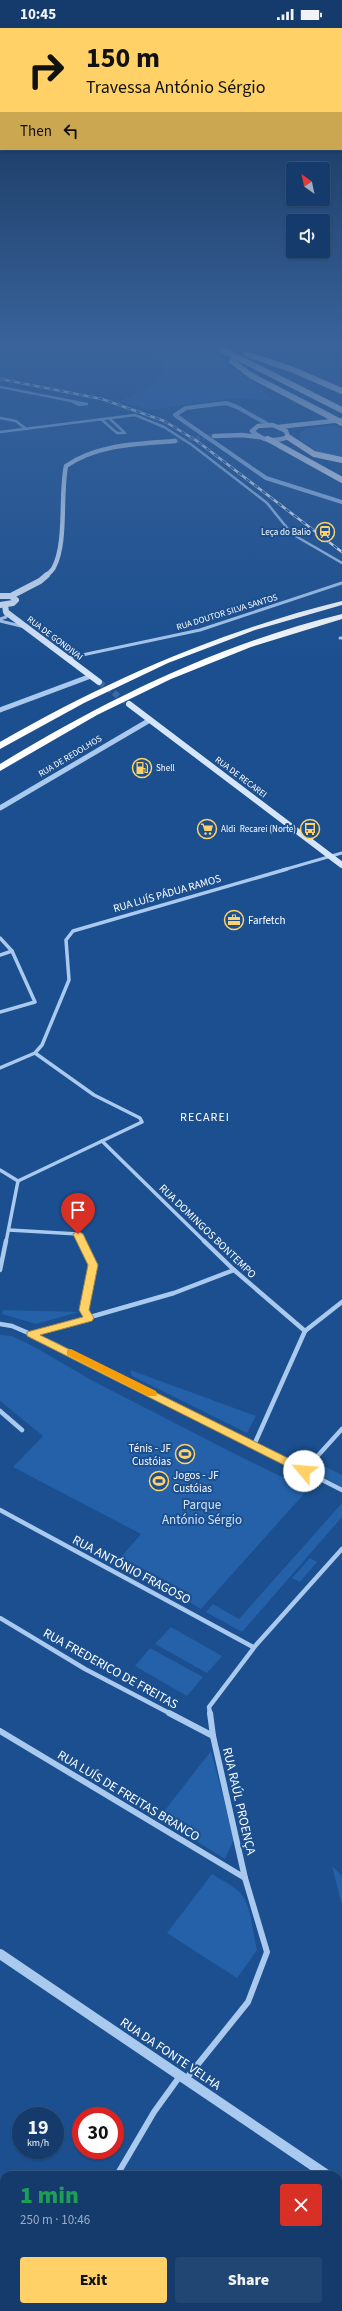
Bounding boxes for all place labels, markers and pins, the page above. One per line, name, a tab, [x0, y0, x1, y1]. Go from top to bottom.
station icon: Leça do Balio	[314, 521, 336, 543]
place label: Leça do Balio	[261, 526, 311, 539]
fuel station icon: Shell	[131, 757, 153, 779]
place label: Shell	[156, 762, 175, 775]
supermarket icon: Aldi	[196, 818, 218, 840]
bus stop icon: Recarei (Norte)	[299, 818, 321, 840]
place label: Aldi	[221, 823, 235, 836]
place label: Recarei (Norte)	[240, 823, 296, 836]
office icon: Farfetch	[223, 909, 245, 931]
place label: Farfetch	[248, 913, 285, 928]
pin	[61, 1193, 95, 1234]
place label: Ténis - JF Custóias	[129, 1441, 172, 1469]
sports icon: Ténis - JF Custóias	[174, 1443, 196, 1465]
place label: Jogos - JF Custóias	[173, 1468, 219, 1496]
sports icon: Jogos - JF Custóias	[148, 1470, 170, 1492]

